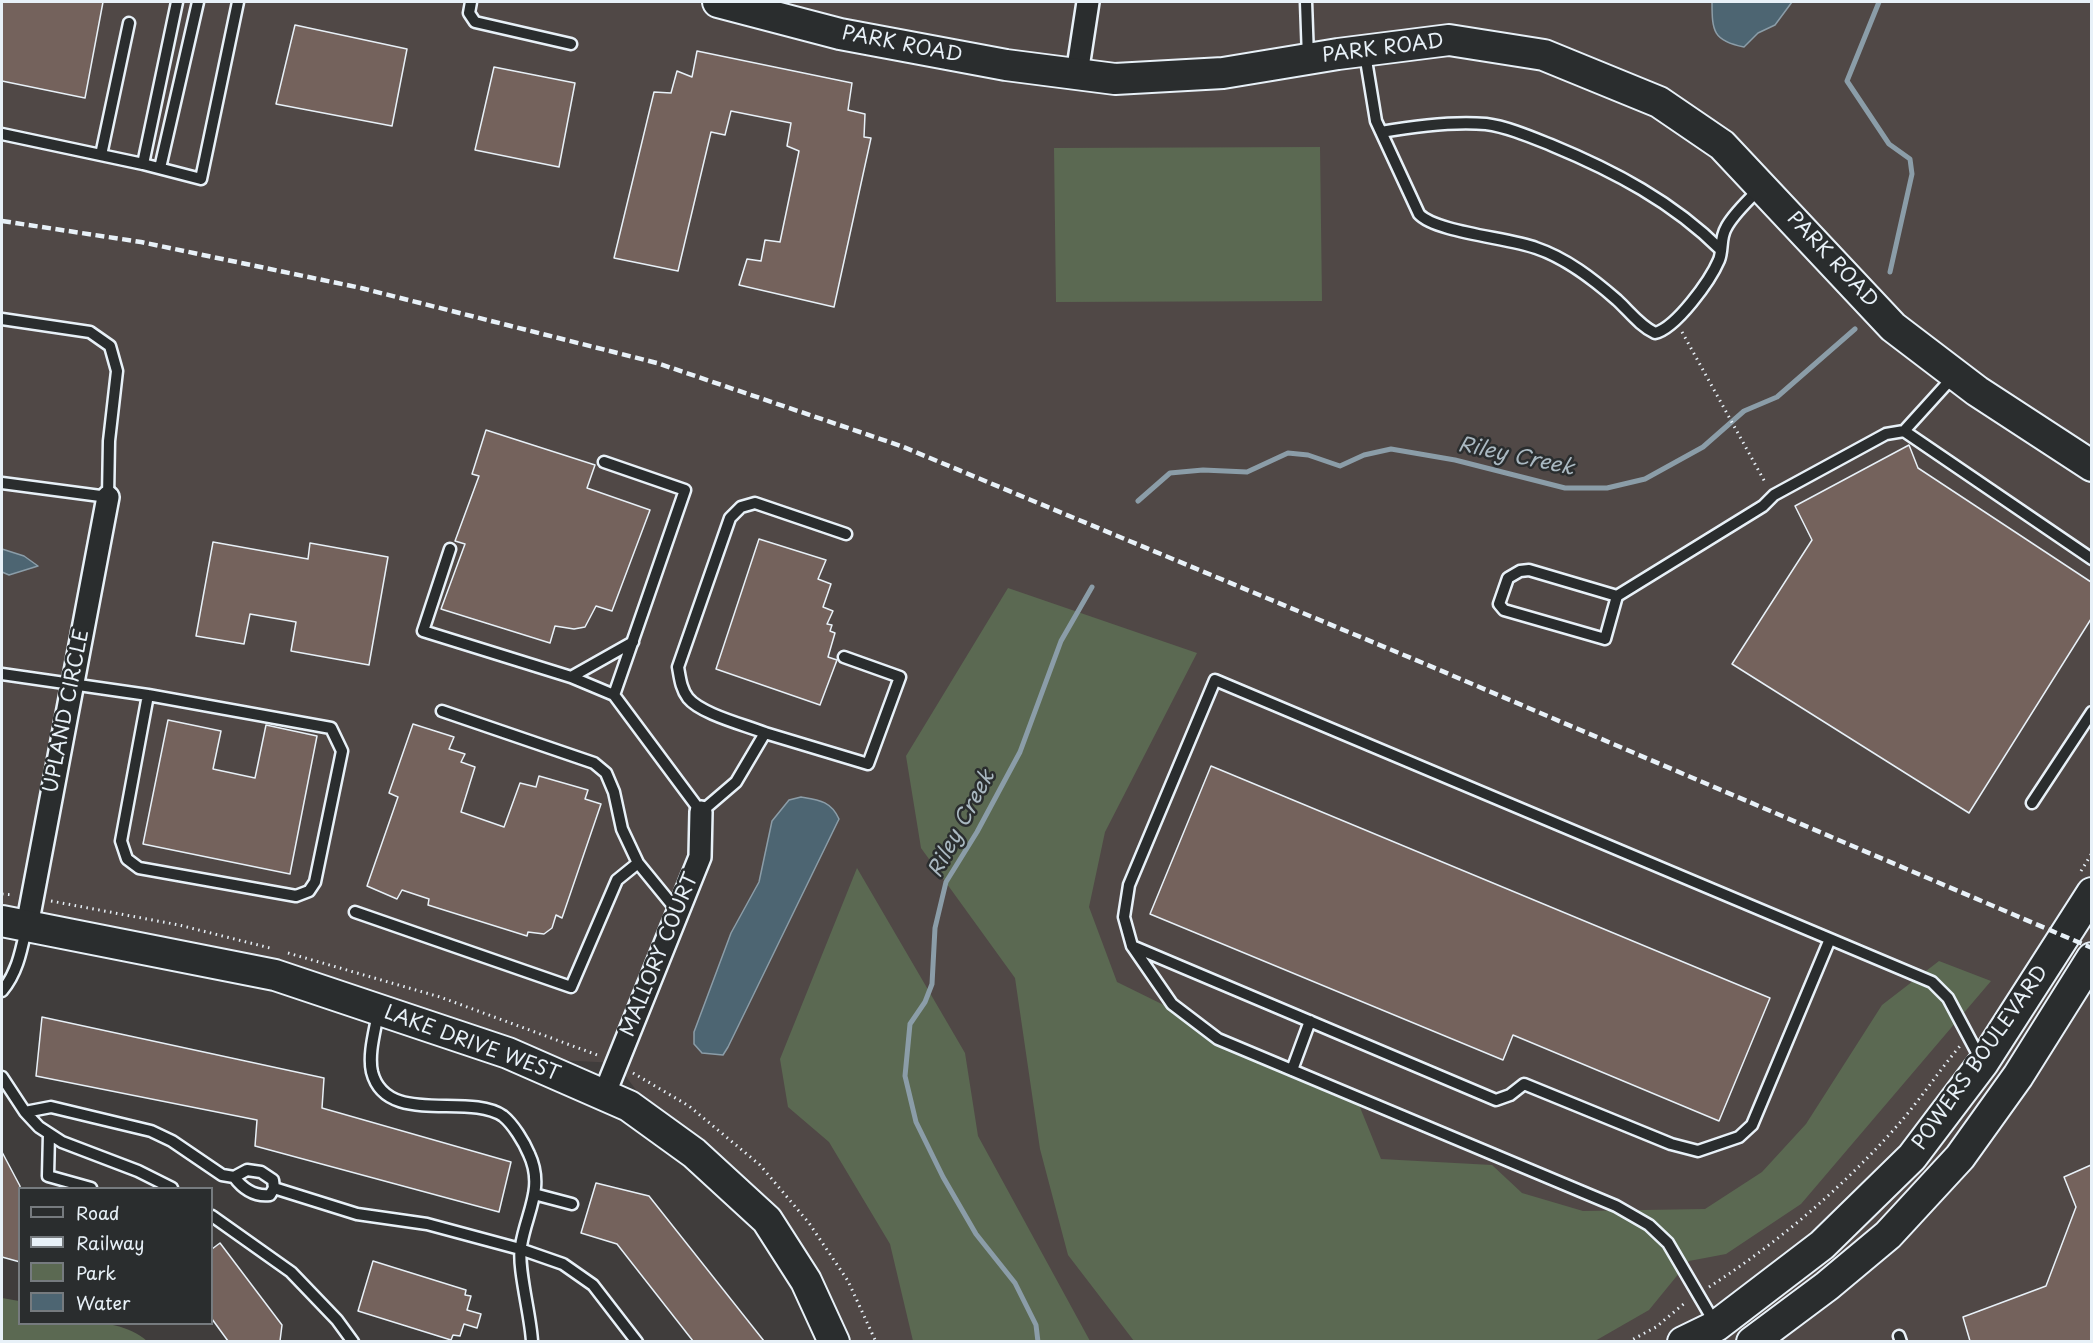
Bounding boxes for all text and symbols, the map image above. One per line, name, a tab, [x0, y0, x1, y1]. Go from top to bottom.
street label: PARK ROAD	[840, 22, 964, 68]
street label: PARK ROAD	[1321, 30, 1445, 68]
street label: PARK ROAD	[1782, 207, 1882, 313]
water label: Riley Creek	[1456, 432, 1576, 482]
street label: UPLAND CIRCLE	[39, 627, 95, 795]
water label: Riley Creek	[923, 766, 1001, 882]
street label: MALLORY COURT	[616, 870, 704, 1040]
street label: POWERS BOULEVARD	[1908, 961, 2054, 1155]
street label: LAKE DRIVE WEST	[381, 1001, 563, 1087]
legend	[18, 1187, 213, 1325]
text: Road	[76, 1199, 120, 1226]
text: Railway	[76, 1229, 144, 1256]
text: Park	[76, 1259, 116, 1286]
text: Water	[76, 1289, 130, 1316]

